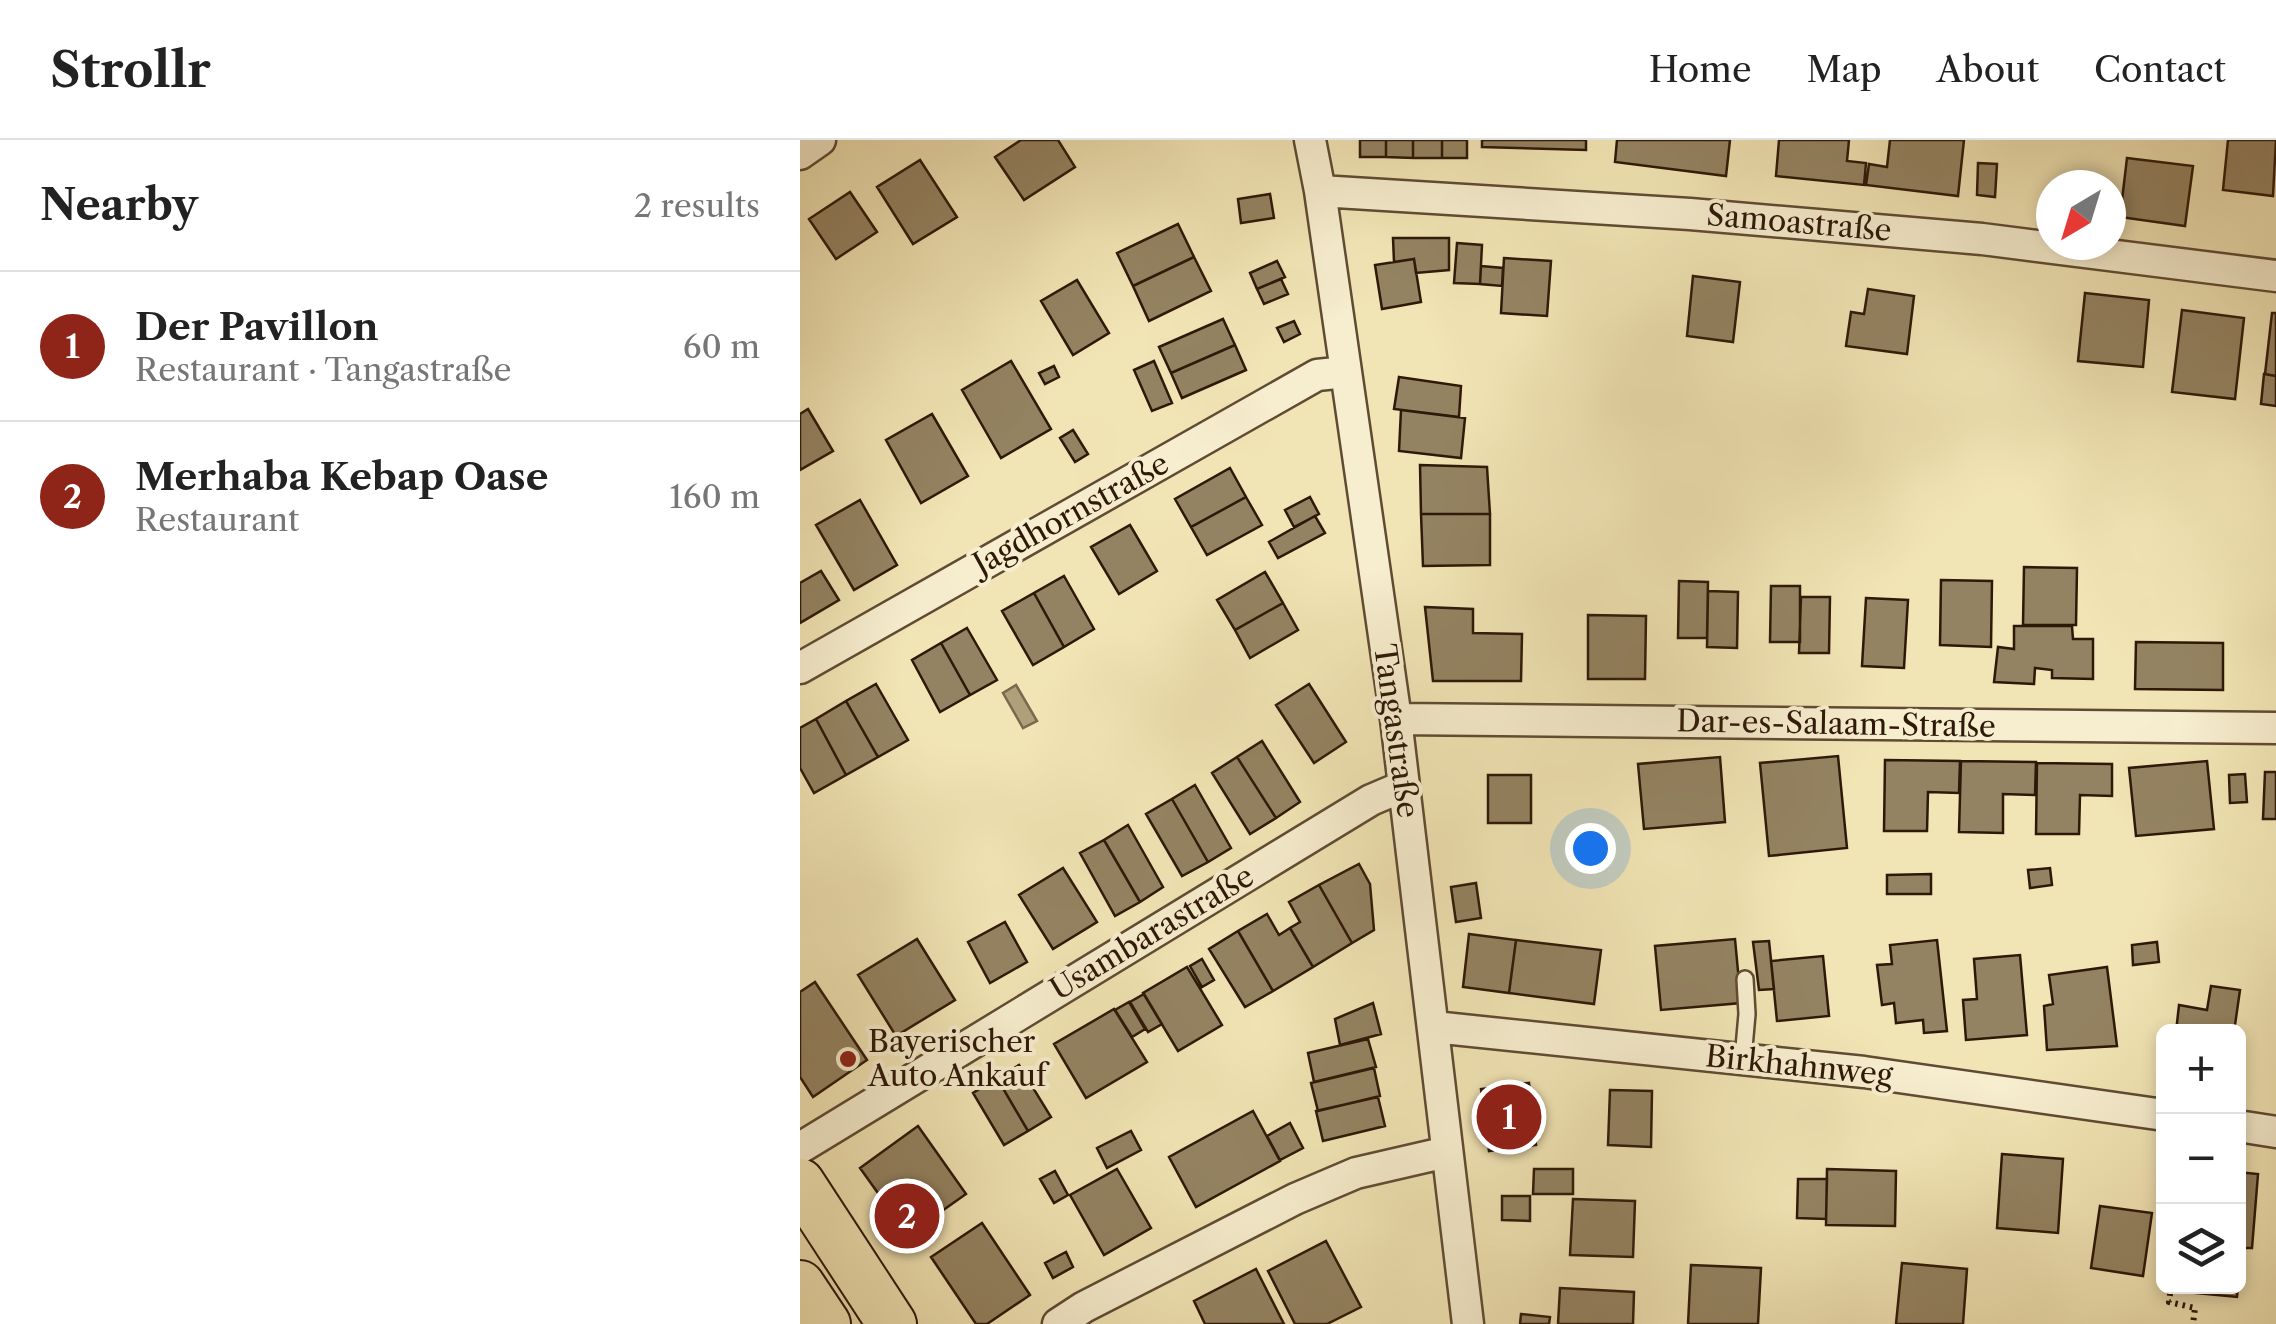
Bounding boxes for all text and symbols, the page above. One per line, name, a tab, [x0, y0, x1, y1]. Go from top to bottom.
text: Strollr	[50, 40, 211, 99]
text: Home	[1649, 48, 1751, 91]
text: Map	[1806, 48, 1882, 91]
text: About	[1937, 48, 2039, 91]
text: Contact	[2094, 48, 2226, 91]
north arrow	[2036, 170, 2126, 260]
text: Nearby	[40, 179, 198, 231]
text: 2 results	[634, 186, 760, 225]
street label: Samoastraße	[1705, 196, 1893, 249]
text: Der Pavillon	[135, 303, 379, 350]
text: 1	[65, 327, 80, 366]
text: 60 m	[683, 327, 760, 366]
text: Restaurant · Tangastraße	[135, 350, 511, 389]
street label: Jagdhornstraße	[963, 445, 1175, 585]
text: Merhaba Kebap Oase	[135, 453, 548, 500]
text: 2	[63, 477, 82, 516]
text: 160 m	[669, 477, 760, 516]
text: Restaurant	[135, 500, 299, 539]
street label: Tangastraße	[1366, 642, 1427, 820]
street label: Dar-es-Salaam-Straße	[1676, 702, 1996, 745]
your location	[1565, 823, 1616, 874]
street label: Usambarastraße	[1043, 857, 1260, 1008]
place label: Bayerischer Auto Ankauf	[867, 1023, 1050, 1094]
map controls	[2156, 1024, 2246, 1294]
button: +	[2156, 1024, 2246, 1114]
street label: Birkhahnweg	[1704, 1037, 1895, 1094]
marker: Bayerischer Auto Ankauf	[837, 1048, 859, 1070]
pin: 1	[1476, 1080, 1542, 1154]
button: −	[2156, 1114, 2246, 1204]
pin: 2	[874, 1178, 940, 1254]
button: layers	[2156, 1204, 2246, 1294]

